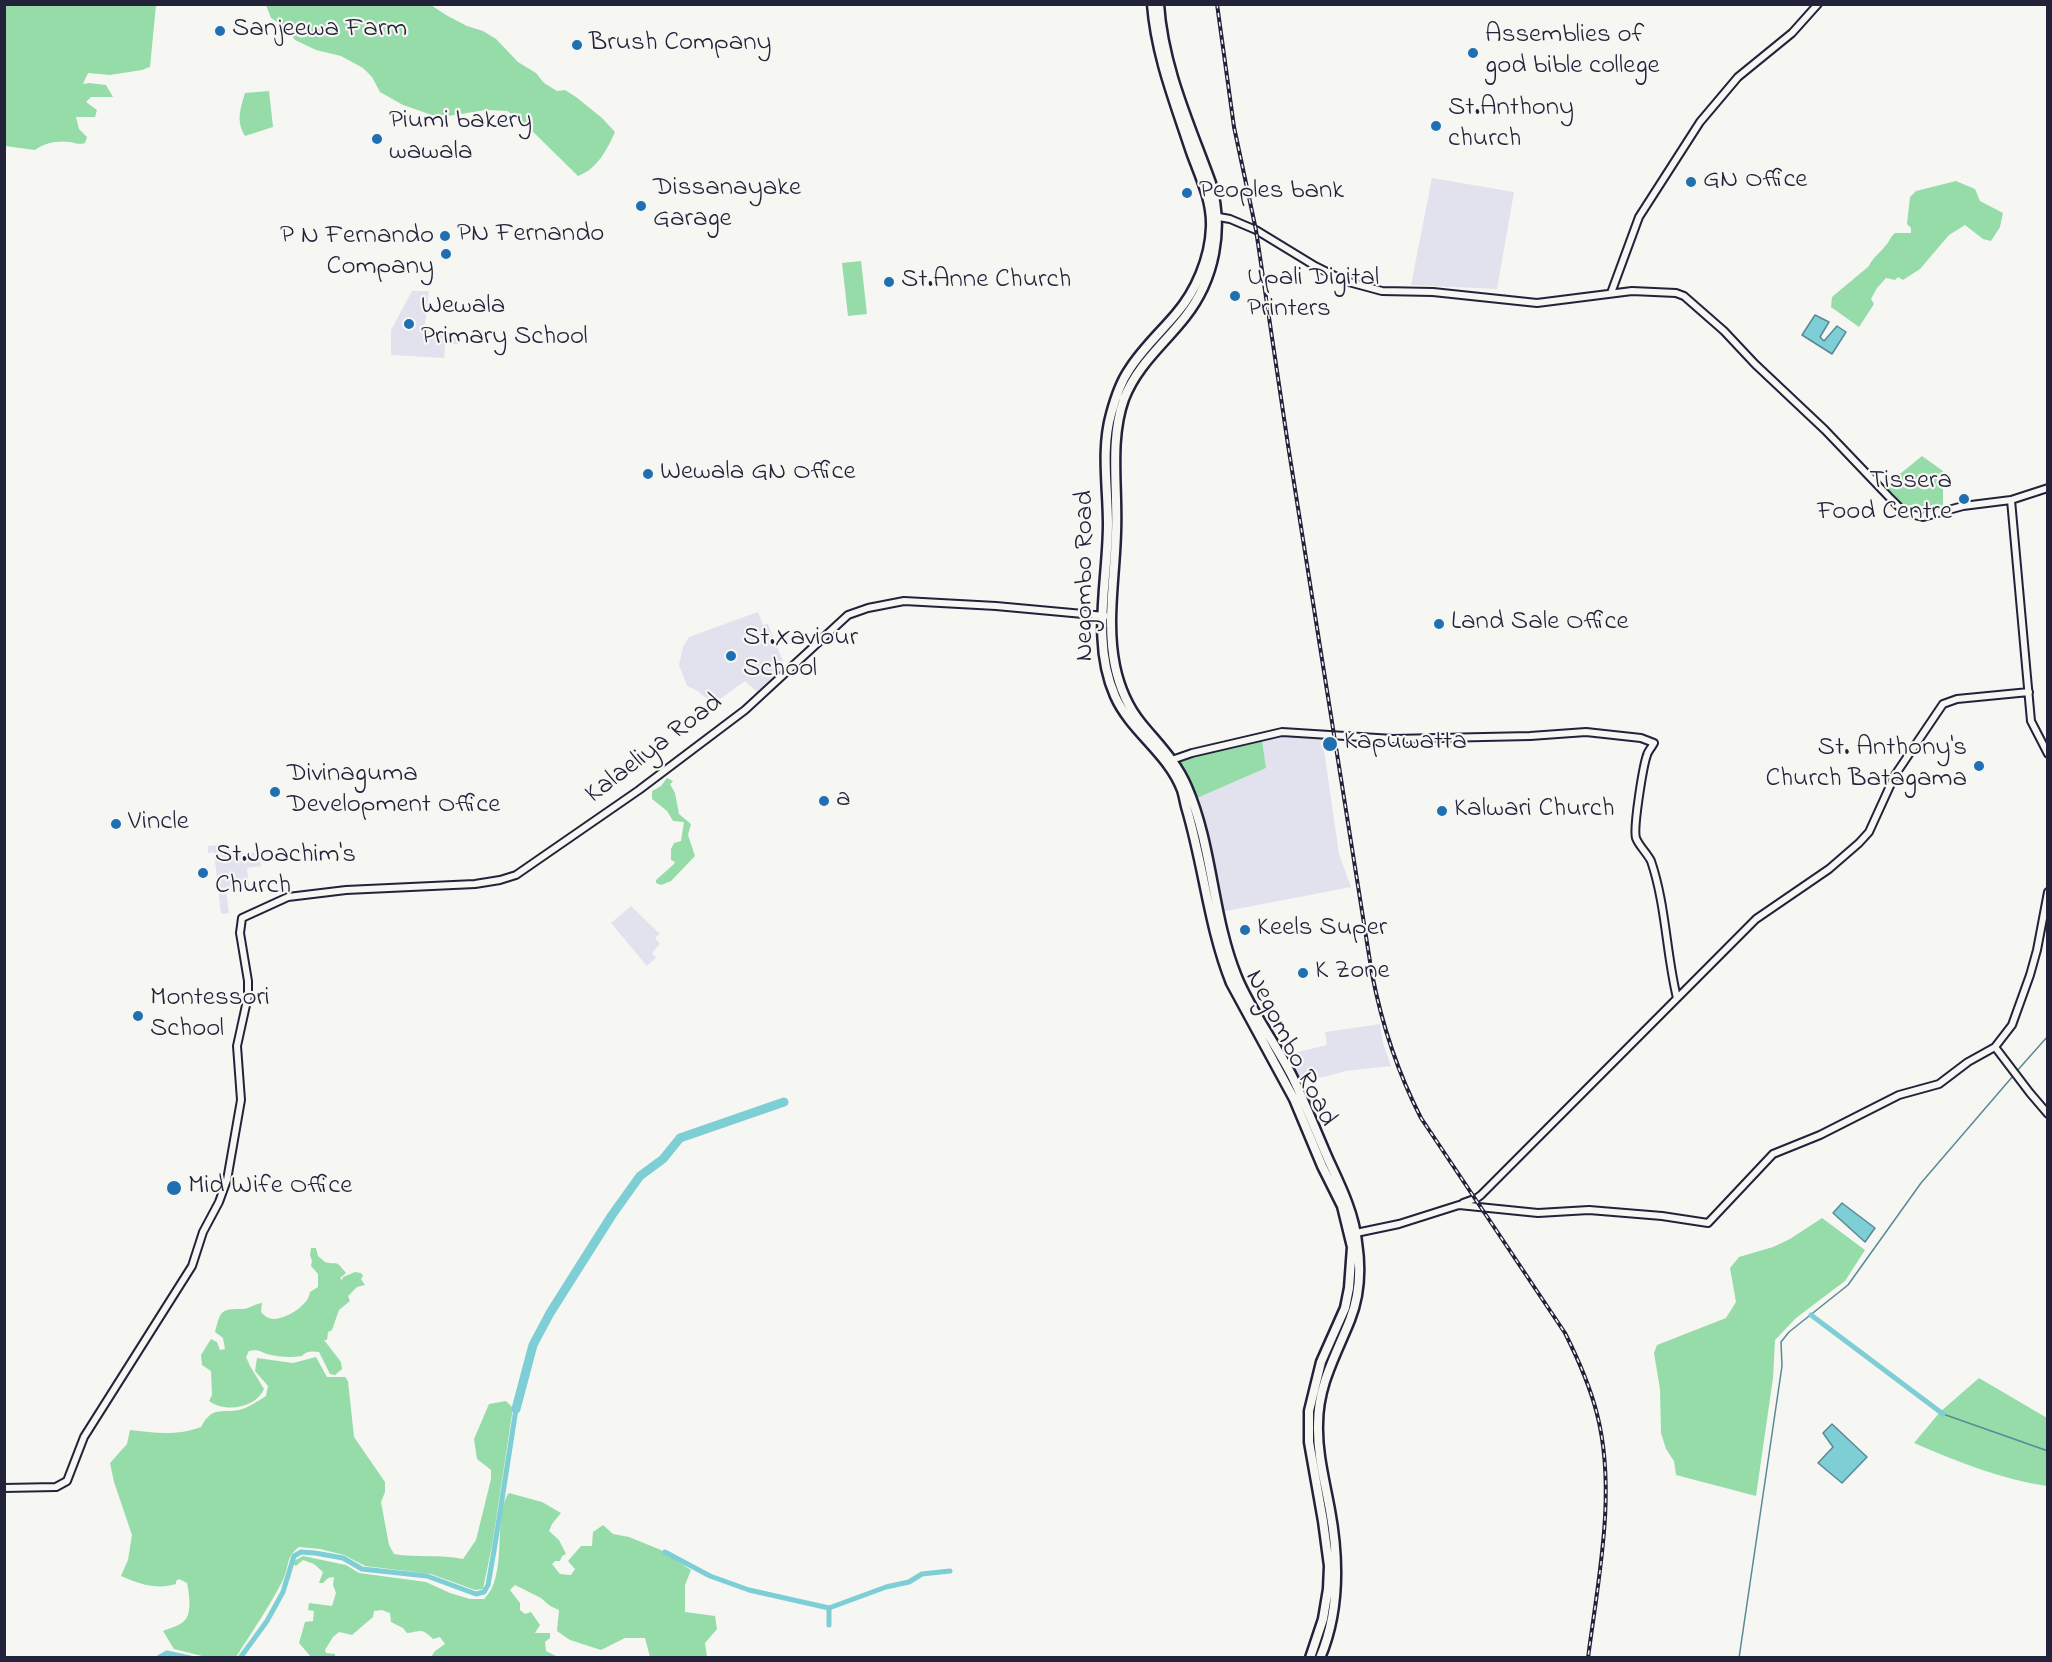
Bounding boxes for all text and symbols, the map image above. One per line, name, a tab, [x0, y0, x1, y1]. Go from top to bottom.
place label: Sanjeewa Farm	[232, 15, 407, 47]
place label: Assemblies of god bible college	[1485, 21, 1660, 84]
marker: Sanjeewa Farm	[213, 24, 227, 38]
place label: Brush Company	[589, 29, 772, 61]
marker: Brush Company	[570, 38, 584, 52]
marker: Assemblies of god bible college	[1466, 46, 1480, 60]
place label: St.Anthony church	[1448, 94, 1574, 157]
place label: Piumi bakery wawala	[389, 107, 532, 170]
marker: St.Anthony church	[1429, 119, 1443, 133]
marker: Piumi bakery wawala	[370, 132, 384, 146]
place label: GN Office	[1703, 166, 1807, 198]
place label: Dissanayake Garage	[653, 174, 801, 237]
marker: GN Office	[1684, 175, 1698, 189]
place label: Peoples bank	[1199, 177, 1344, 209]
marker: Peoples bank	[1180, 186, 1194, 200]
marker: Dissanayake Garage	[634, 199, 648, 213]
place label: PN Fernando	[457, 220, 604, 252]
place label: P N Fernando Company	[280, 222, 434, 285]
marker: PN Fernando	[438, 229, 452, 243]
marker: P N Fernando Company	[439, 247, 453, 261]
place label: Upali Digital Printers	[1247, 264, 1379, 327]
place label: St.Anne Church	[901, 266, 1071, 298]
marker: St.Anne Church	[882, 275, 896, 289]
marker: Upali Digital Printers	[1228, 289, 1242, 303]
place label: Wewala Primary School	[421, 292, 588, 355]
marker: Wewala Primary School	[402, 317, 416, 331]
place label: Wewala GN Office	[660, 458, 856, 490]
marker: Wewala GN Office	[641, 467, 655, 481]
place label: Tissera Food Centre	[1817, 467, 1952, 530]
street label: Negombo Road	[1071, 490, 1103, 662]
marker: Tissera Food Centre	[1957, 492, 1971, 506]
place label: Land Sale Office	[1451, 608, 1629, 640]
marker: Land Sale Office	[1432, 617, 1446, 631]
place label: St.Xaviour School	[743, 624, 858, 687]
marker: St.Xaviour School	[724, 649, 738, 663]
street label: Kalaeliya Road	[580, 688, 730, 812]
place label: Kapuwatta	[1344, 728, 1467, 760]
place label: St. Anthony's Church Batagama	[1765, 734, 1967, 797]
marker: Kapuwatta	[1321, 735, 1339, 753]
marker: St. Anthony's Church Batagama	[1972, 759, 1986, 773]
place label: Divinaguma Development Office	[287, 760, 500, 823]
marker: Divinaguma Development Office	[268, 785, 282, 799]
place label: a	[836, 785, 851, 817]
marker: a	[817, 794, 831, 808]
place label: Kalwari Church	[1454, 795, 1615, 827]
marker: Kalwari Church	[1435, 804, 1449, 818]
place label: Vincle	[128, 808, 189, 840]
marker: Vincle	[109, 817, 123, 831]
place label: St.Joachim's Church	[215, 841, 356, 904]
marker: St.Joachim's Church	[196, 866, 210, 880]
place label: Keels Super	[1257, 914, 1387, 946]
marker: Keels Super	[1238, 923, 1252, 937]
place label: K Zone	[1315, 957, 1390, 989]
street label: Negombo Road	[1236, 965, 1342, 1133]
marker: K Zone	[1296, 966, 1310, 980]
place label: Montessori School	[150, 984, 270, 1047]
marker: Montessori School	[131, 1009, 145, 1023]
place label: Mid Wife Office	[188, 1172, 352, 1204]
marker: Mid Wife Office	[165, 1179, 183, 1197]

